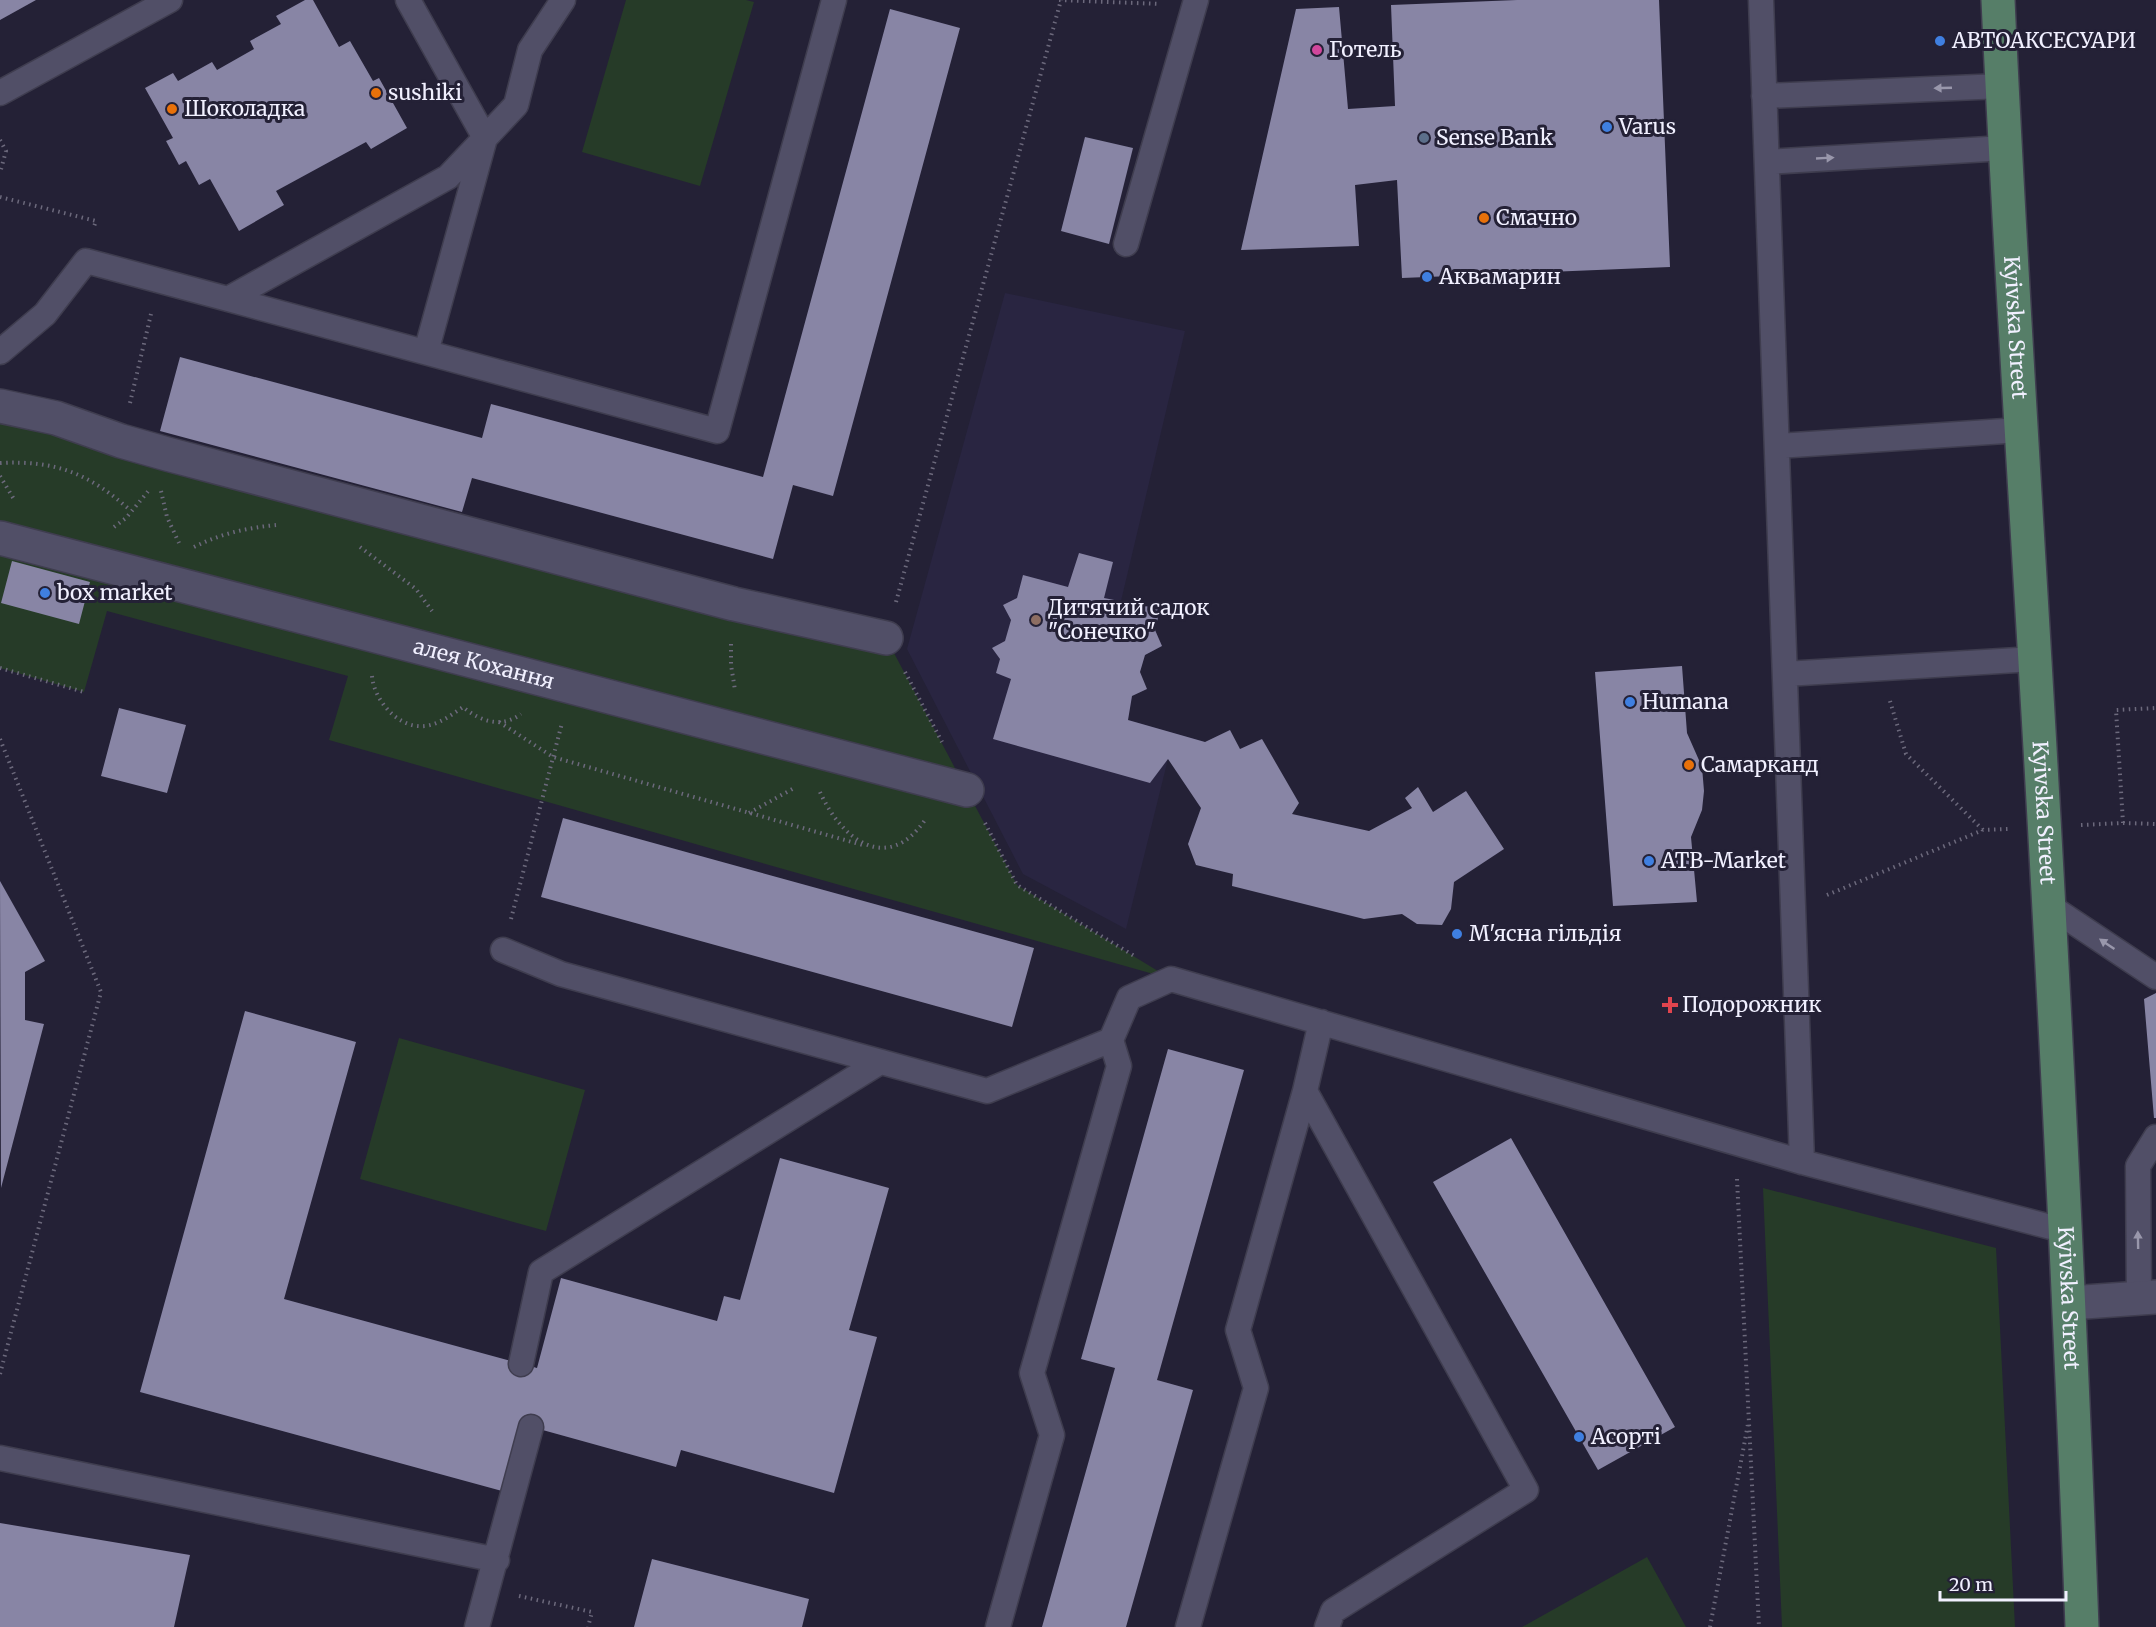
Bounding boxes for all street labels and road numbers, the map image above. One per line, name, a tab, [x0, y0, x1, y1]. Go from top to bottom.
street label: Kyivska Street	[1998, 255, 2033, 400]
street label: алея Кохання	[411, 632, 557, 695]
street label: Kyivska Street	[2027, 740, 2062, 885]
street label: Kyivska Street	[2052, 1226, 2086, 1370]

